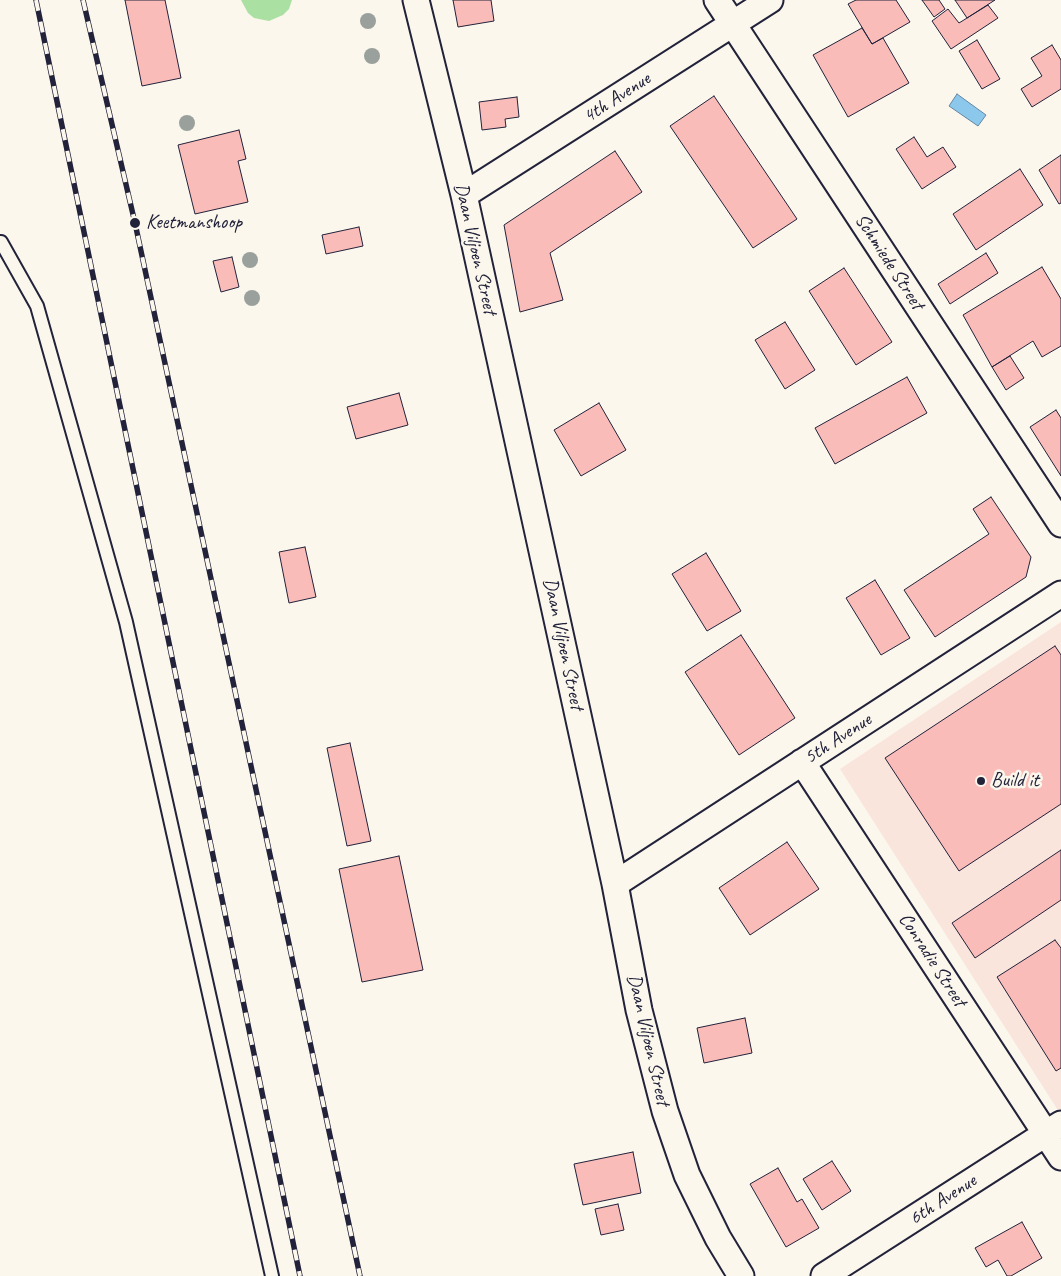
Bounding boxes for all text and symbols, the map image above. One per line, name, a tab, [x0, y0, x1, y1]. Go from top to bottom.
street label: 4th Avenue	[579, 67, 655, 129]
street label: Daan Viljoen Street	[448, 181, 502, 317]
street label: Schmiede Street	[849, 209, 929, 315]
place label: Keetmanshoop	[146, 211, 242, 235]
marker: Keetmanshoop	[128, 216, 142, 230]
street label: Daan Viljoen Street	[537, 576, 589, 712]
street label: 5th Avenue	[800, 708, 876, 770]
place label: Build it	[991, 769, 1039, 793]
marker: Build it	[975, 775, 987, 787]
street label: Conradie Street	[893, 909, 971, 1011]
street label: Daan Viljoen Street	[621, 972, 675, 1108]
street label: 6th Avenue	[905, 1169, 981, 1231]

